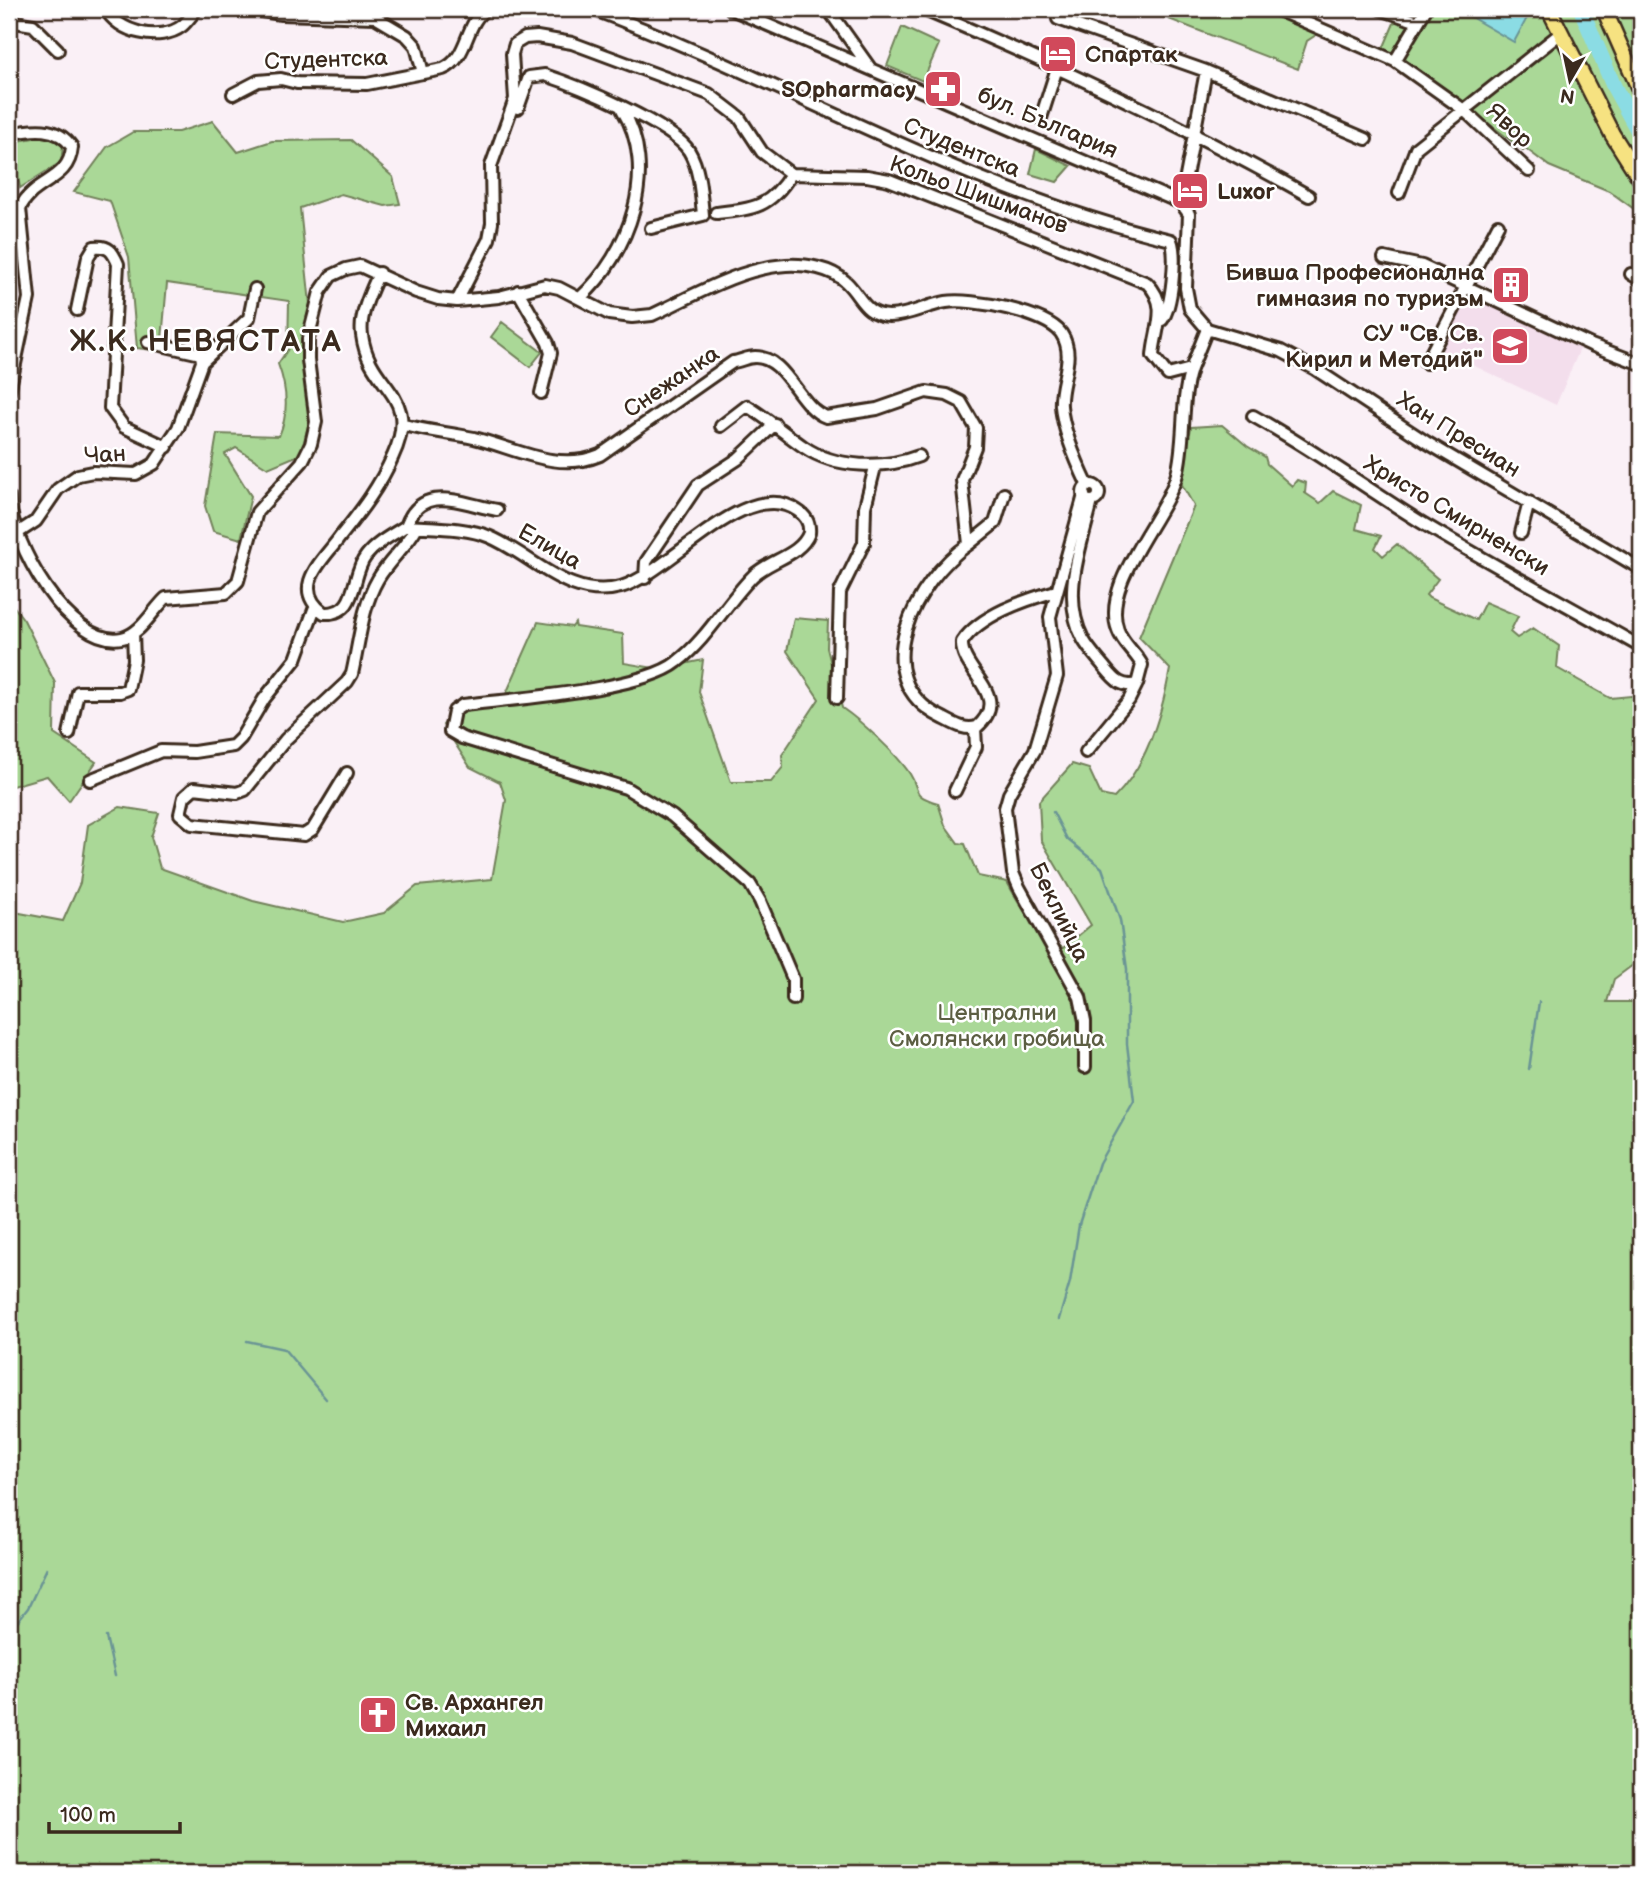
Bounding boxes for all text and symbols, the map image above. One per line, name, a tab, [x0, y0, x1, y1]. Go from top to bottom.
hotel icon: Спартак	[1037, 33, 1079, 75]
place label: Спартак	[1085, 41, 1178, 69]
street label: Студентска	[264, 44, 389, 76]
north arrow	[1534, 46, 1604, 116]
pharmacy icon: SOpharmacy	[922, 68, 964, 110]
place label: SOpharmacy	[781, 76, 916, 104]
street label: бул. България	[973, 81, 1122, 165]
text: N	[1559, 83, 1576, 108]
street label: Явор	[1480, 97, 1538, 154]
street label: Студентска	[899, 112, 1025, 184]
street label: Кольо Шишманов	[886, 150, 1072, 240]
hotel icon: Luxor	[1169, 170, 1211, 212]
place label: Luxor	[1217, 178, 1276, 206]
place label: Бивша Професионална гимназия по туризъм	[1225, 259, 1485, 313]
building icon: Бивша Професионална гимназия по туризъм	[1490, 264, 1532, 306]
place label: СУ "Св. Св. Кирил и Методий"	[1285, 320, 1483, 374]
district label: Ж.К. НЕВЯСТАТА	[70, 324, 342, 360]
school or university icon: СУ "Св. Св. Кирил и Методий"	[1489, 325, 1531, 367]
street label: Снежанка	[619, 340, 725, 424]
street label: Хан Пресиан	[1391, 386, 1525, 484]
street label: Чан	[83, 440, 127, 470]
street label: Христо Смирненски	[1359, 449, 1554, 582]
street label: Елица	[513, 518, 586, 576]
street label: Беклийца	[1023, 858, 1095, 967]
park label: Централни Смолянски гробища	[889, 999, 1105, 1053]
place label: Св. Архангел Михаил	[405, 1689, 544, 1743]
church icon: Св. Архангел Михаил	[357, 1694, 399, 1736]
scale bar	[49, 1791, 180, 1835]
text: 100 m	[60, 1803, 116, 1828]

